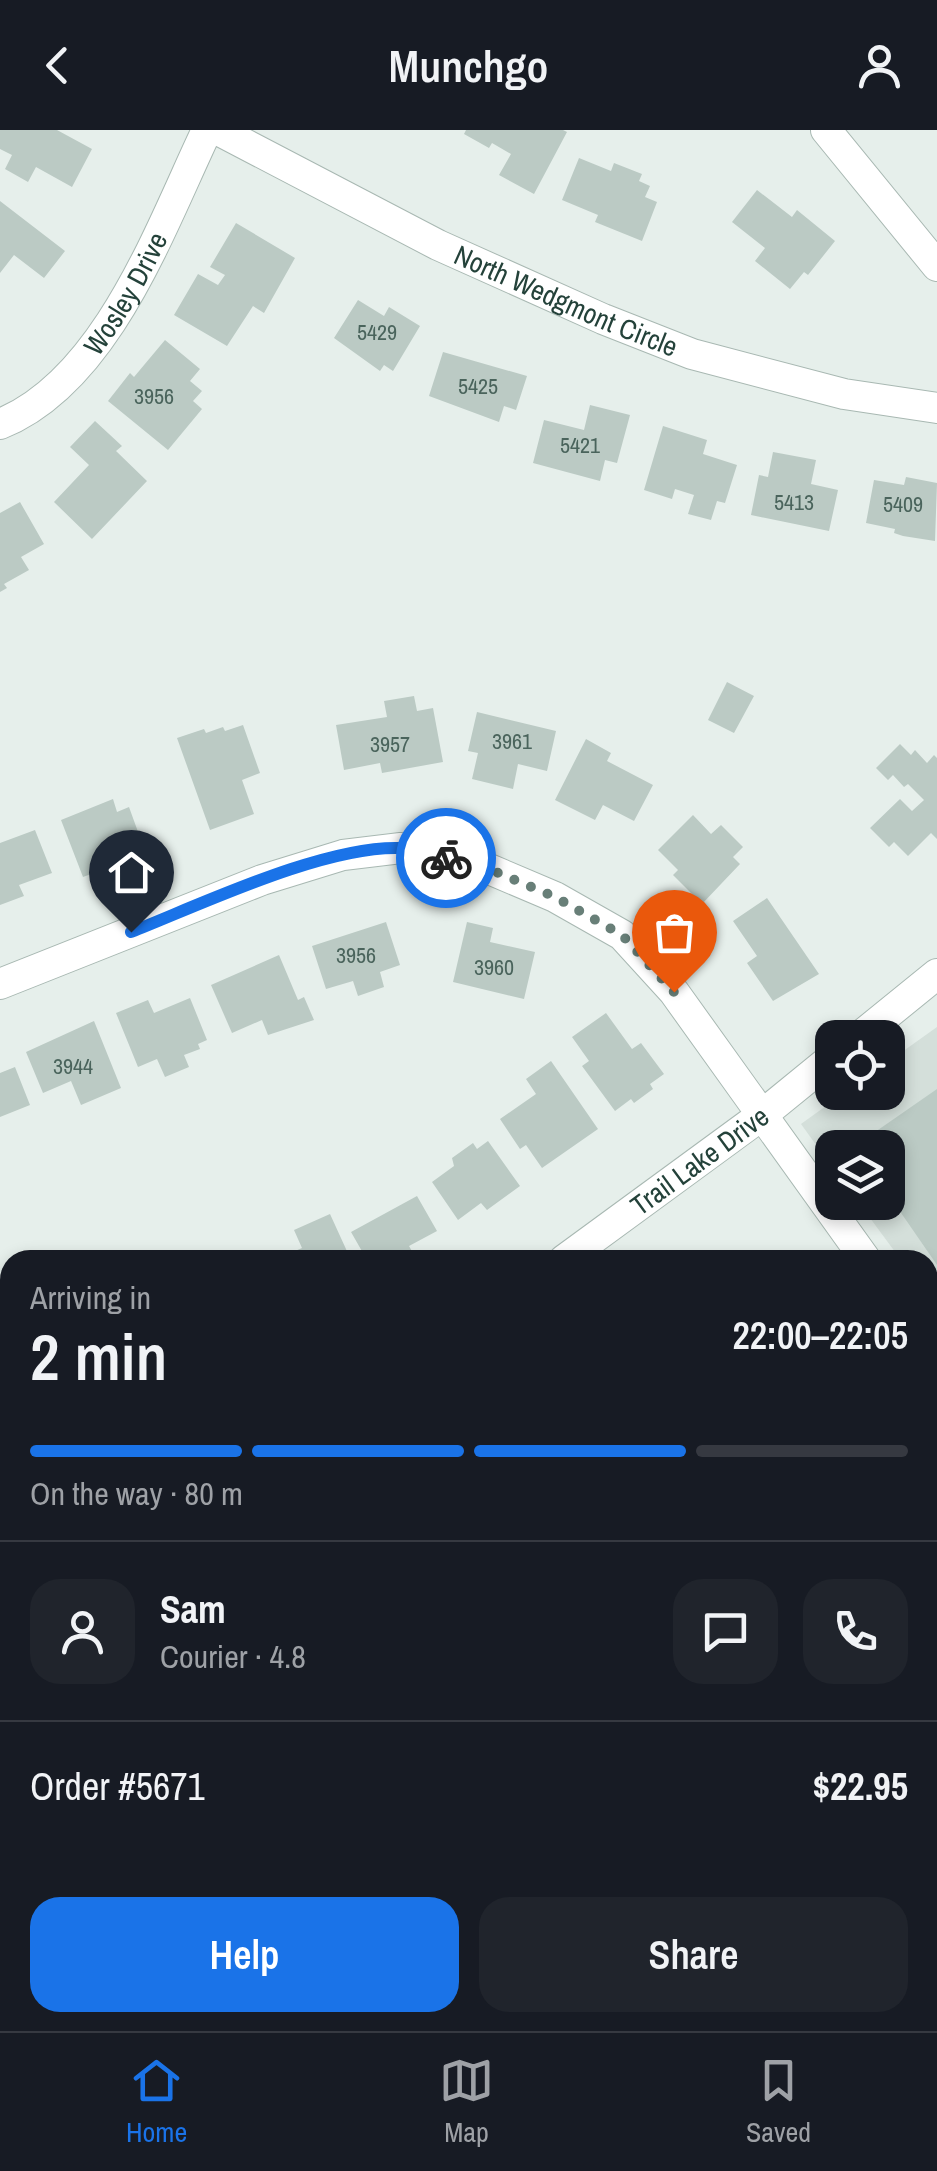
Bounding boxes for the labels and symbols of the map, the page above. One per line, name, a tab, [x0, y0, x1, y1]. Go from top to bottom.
street label: Wosley Drive	[75, 226, 176, 363]
street label: North Wedgmont Circle	[448, 236, 683, 366]
house number: 5429	[357, 317, 397, 347]
house number: 5425	[458, 371, 498, 401]
house number: 3956	[134, 381, 174, 411]
house number: 5421	[560, 430, 600, 460]
house number: 5413	[774, 487, 814, 517]
house number: 5409	[883, 489, 923, 519]
house number: 3961	[492, 726, 532, 756]
house number: 3957	[370, 729, 410, 759]
courier	[396, 808, 496, 908]
pin	[89, 830, 174, 933]
pin	[632, 890, 717, 993]
house number: 3956	[336, 940, 376, 970]
house number: 3960	[474, 952, 514, 982]
house number: 3944	[53, 1051, 93, 1081]
street label: Trail Lake Drive	[623, 1097, 776, 1224]

